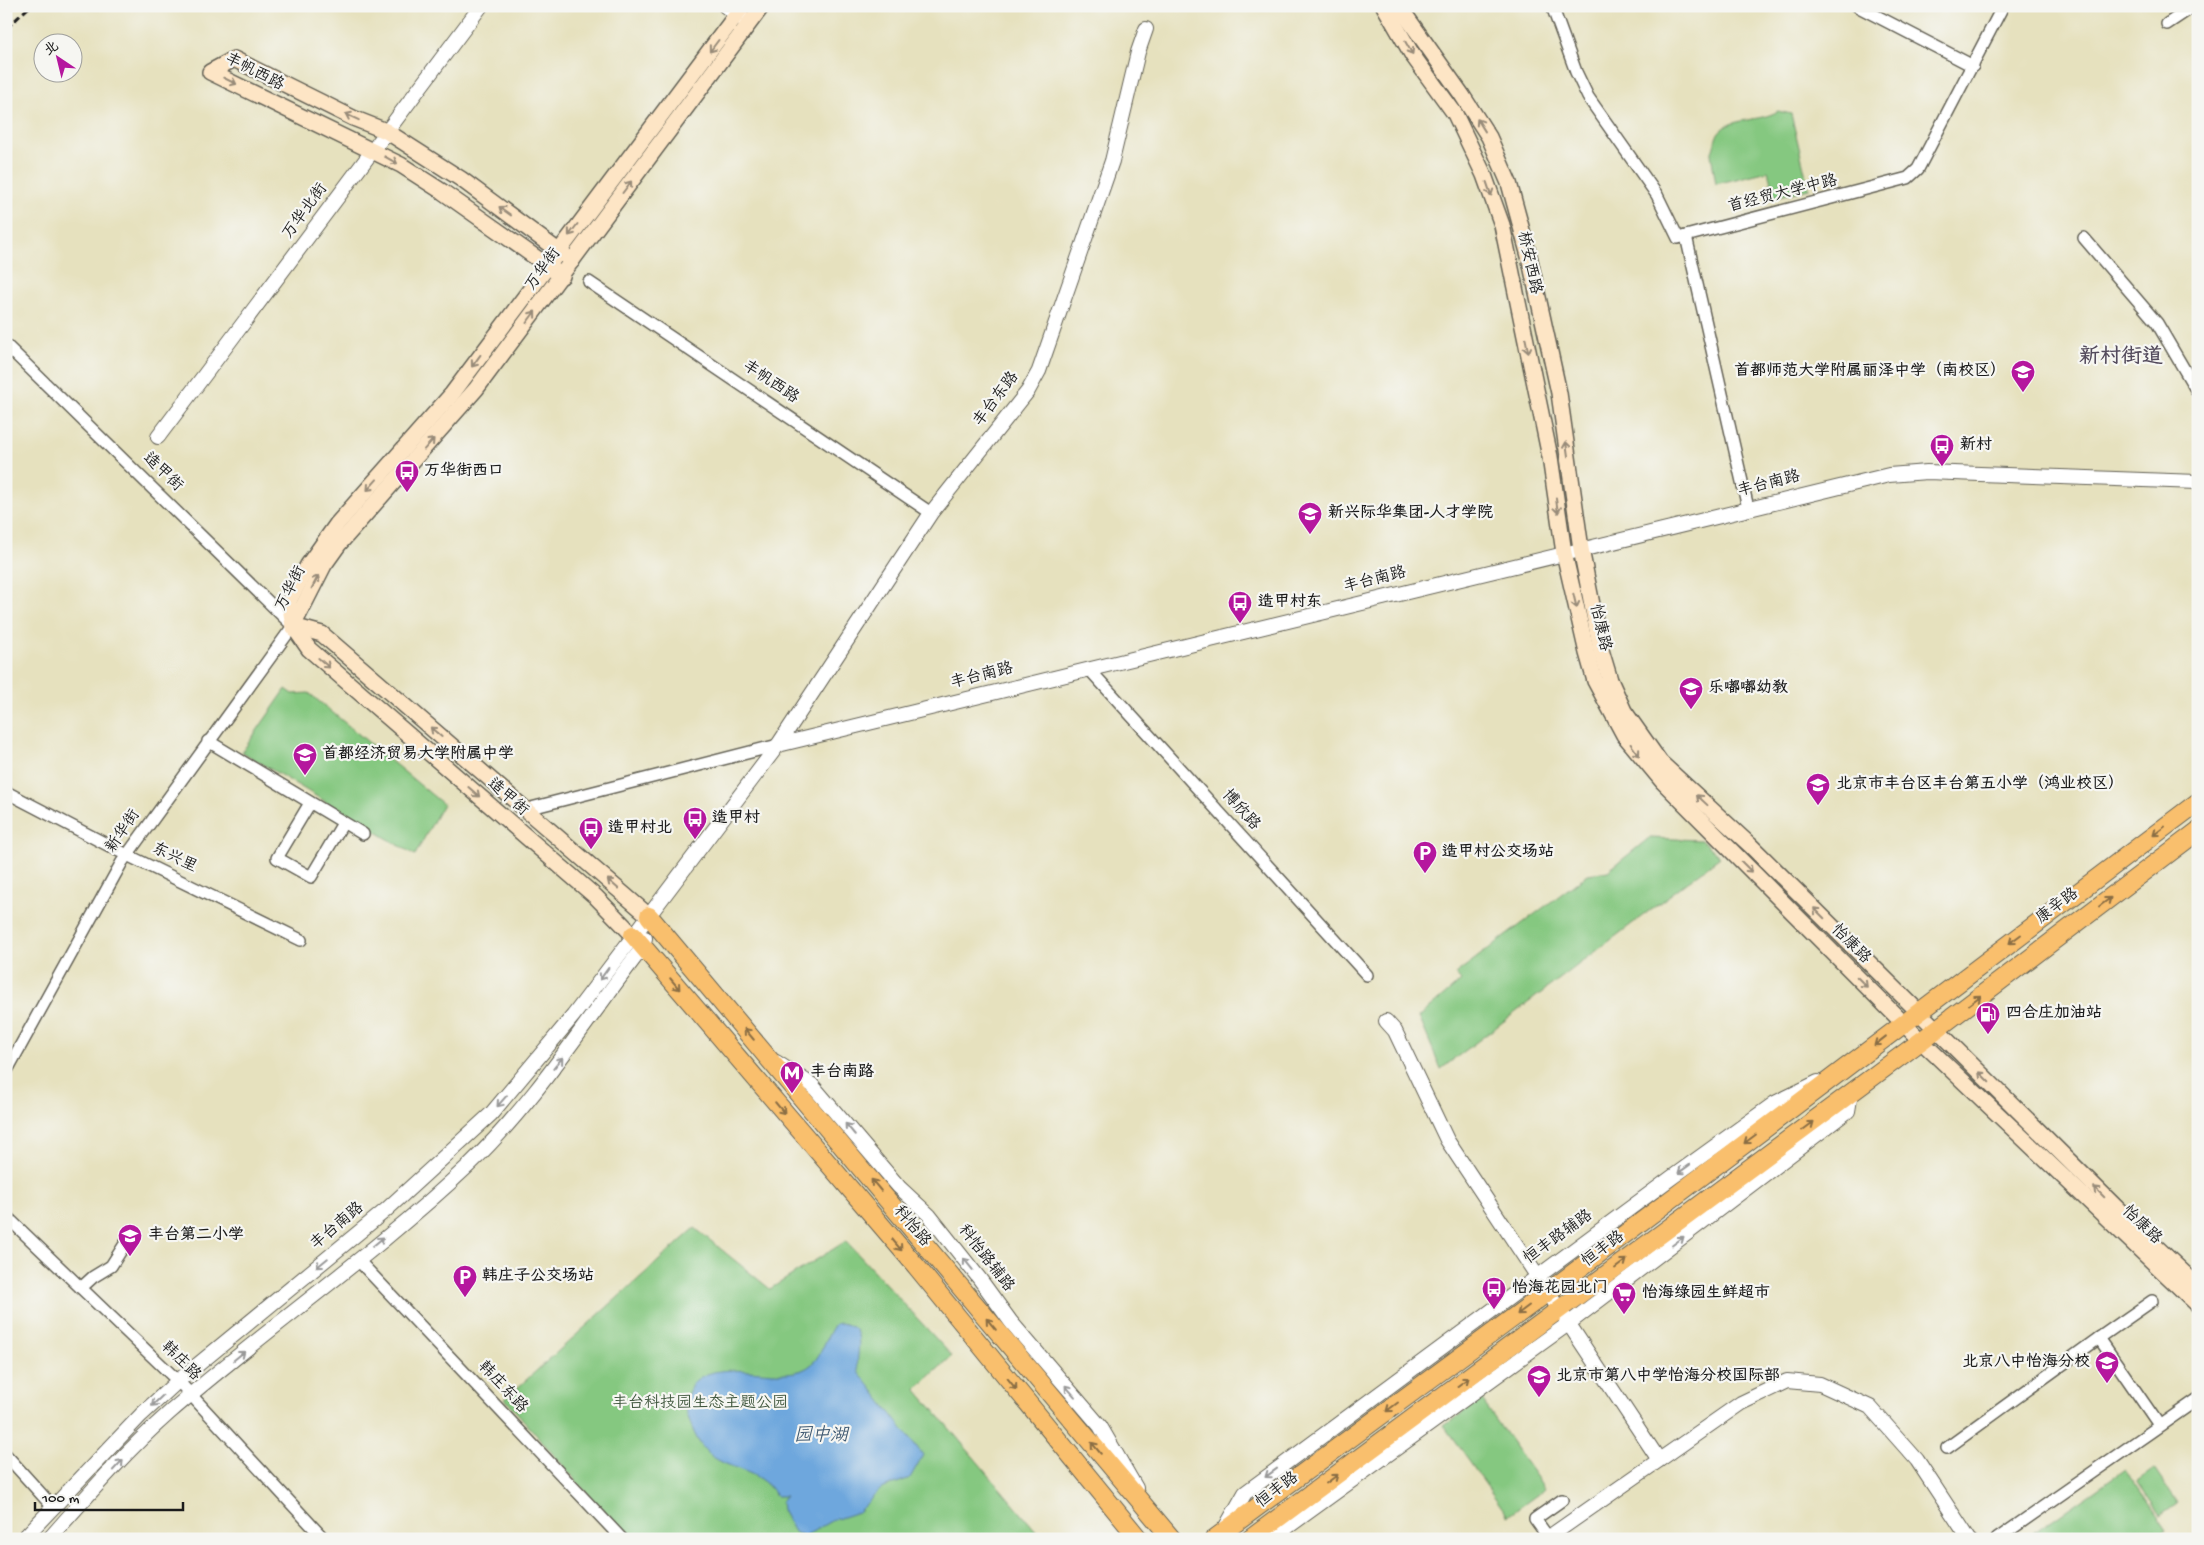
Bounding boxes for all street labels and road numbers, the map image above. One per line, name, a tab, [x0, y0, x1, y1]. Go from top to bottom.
street label: 丰帆西路	[221, 48, 288, 96]
street label: 首经贸大学中路	[1726, 170, 1840, 218]
street label: 万华北街	[279, 180, 332, 243]
street label: 桥安西路	[1512, 229, 1546, 296]
street label: 万华街	[521, 244, 566, 295]
street label: 丰帆西路	[738, 356, 803, 409]
street label: 丰台东路	[969, 368, 1024, 431]
street label: 造甲街	[138, 449, 187, 497]
street label: 丰台南路	[1735, 466, 1802, 502]
street label: 丰台南路	[1341, 562, 1408, 598]
street label: 万华街	[272, 563, 311, 615]
street label: 怡康路	[1584, 602, 1616, 654]
street label: 丰台南路	[948, 658, 1015, 694]
street label: 造甲街	[483, 774, 532, 821]
street label: 博欣路	[1217, 785, 1265, 835]
street label: 新华街	[102, 806, 145, 857]
street label: 东兴里	[148, 839, 200, 878]
street label: 康辛路	[2032, 883, 2083, 929]
street label: 怡康路	[1826, 920, 1875, 969]
street label: 丰台南路	[306, 1198, 369, 1255]
street label: 科怡路	[888, 1201, 935, 1251]
street label: 怡康路	[2117, 1201, 2166, 1250]
street label: 恒丰路辅路	[1520, 1205, 1597, 1269]
street label: 科怡路辅路	[953, 1220, 1019, 1296]
street label: 恒丰路	[1578, 1226, 1629, 1272]
street label: 韩庄路	[156, 1337, 205, 1386]
street label: 韩庄东路	[473, 1357, 532, 1418]
street label: 恒丰路	[1252, 1467, 1303, 1513]

